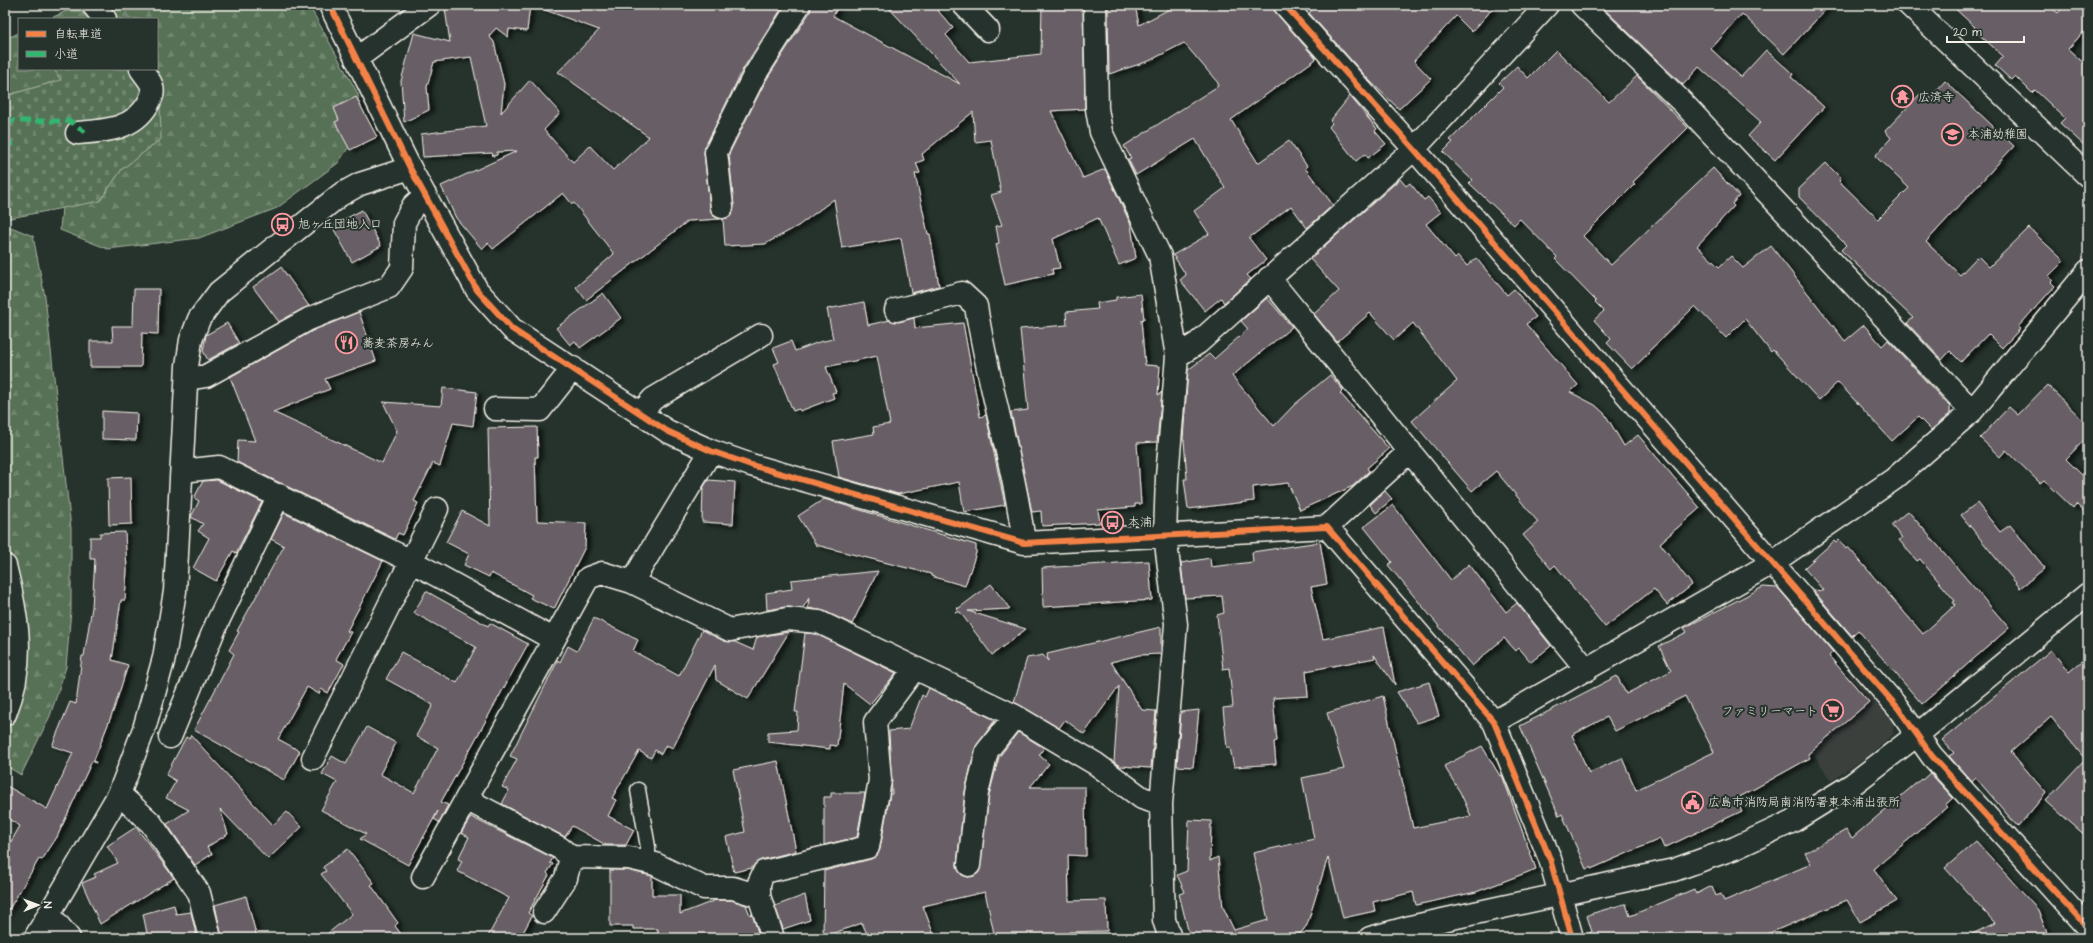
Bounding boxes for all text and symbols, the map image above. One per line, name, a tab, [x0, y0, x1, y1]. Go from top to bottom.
legend	[18, 18, 158, 70]
scale bar	[1947, 18, 2024, 44]
text: 20 m	[1953, 24, 1982, 41]
text: 自転車道	[54, 26, 102, 43]
text: 小道	[54, 46, 78, 63]
temple icon: 広済寺	[1889, 84, 1915, 110]
place label: 広済寺	[1918, 89, 1954, 106]
school or university icon: 本浦幼稚園	[1939, 121, 1965, 147]
place label: 本浦幼稚園	[1968, 126, 2028, 143]
bus stop icon: 旭ヶ丘団地入口	[270, 211, 296, 237]
place label: 旭ヶ丘団地入口	[298, 216, 382, 233]
restaurant icon: 蕎麦茶房みん	[334, 330, 360, 356]
place label: 蕎麦茶房みん	[362, 335, 434, 352]
bus stop icon: 本浦	[1099, 509, 1125, 535]
place label: 本浦	[1128, 514, 1152, 531]
supermarket icon: ファミリーマート	[1820, 698, 1846, 724]
place label: ファミリーマート	[1722, 703, 1818, 720]
public building icon: 広島市消防局南消防署東本浦出張所	[1679, 789, 1705, 815]
place label: 広島市消防局南消防署東本浦出張所	[1708, 794, 1900, 811]
north arrow	[18, 885, 58, 925]
text: N	[40, 901, 55, 909]

